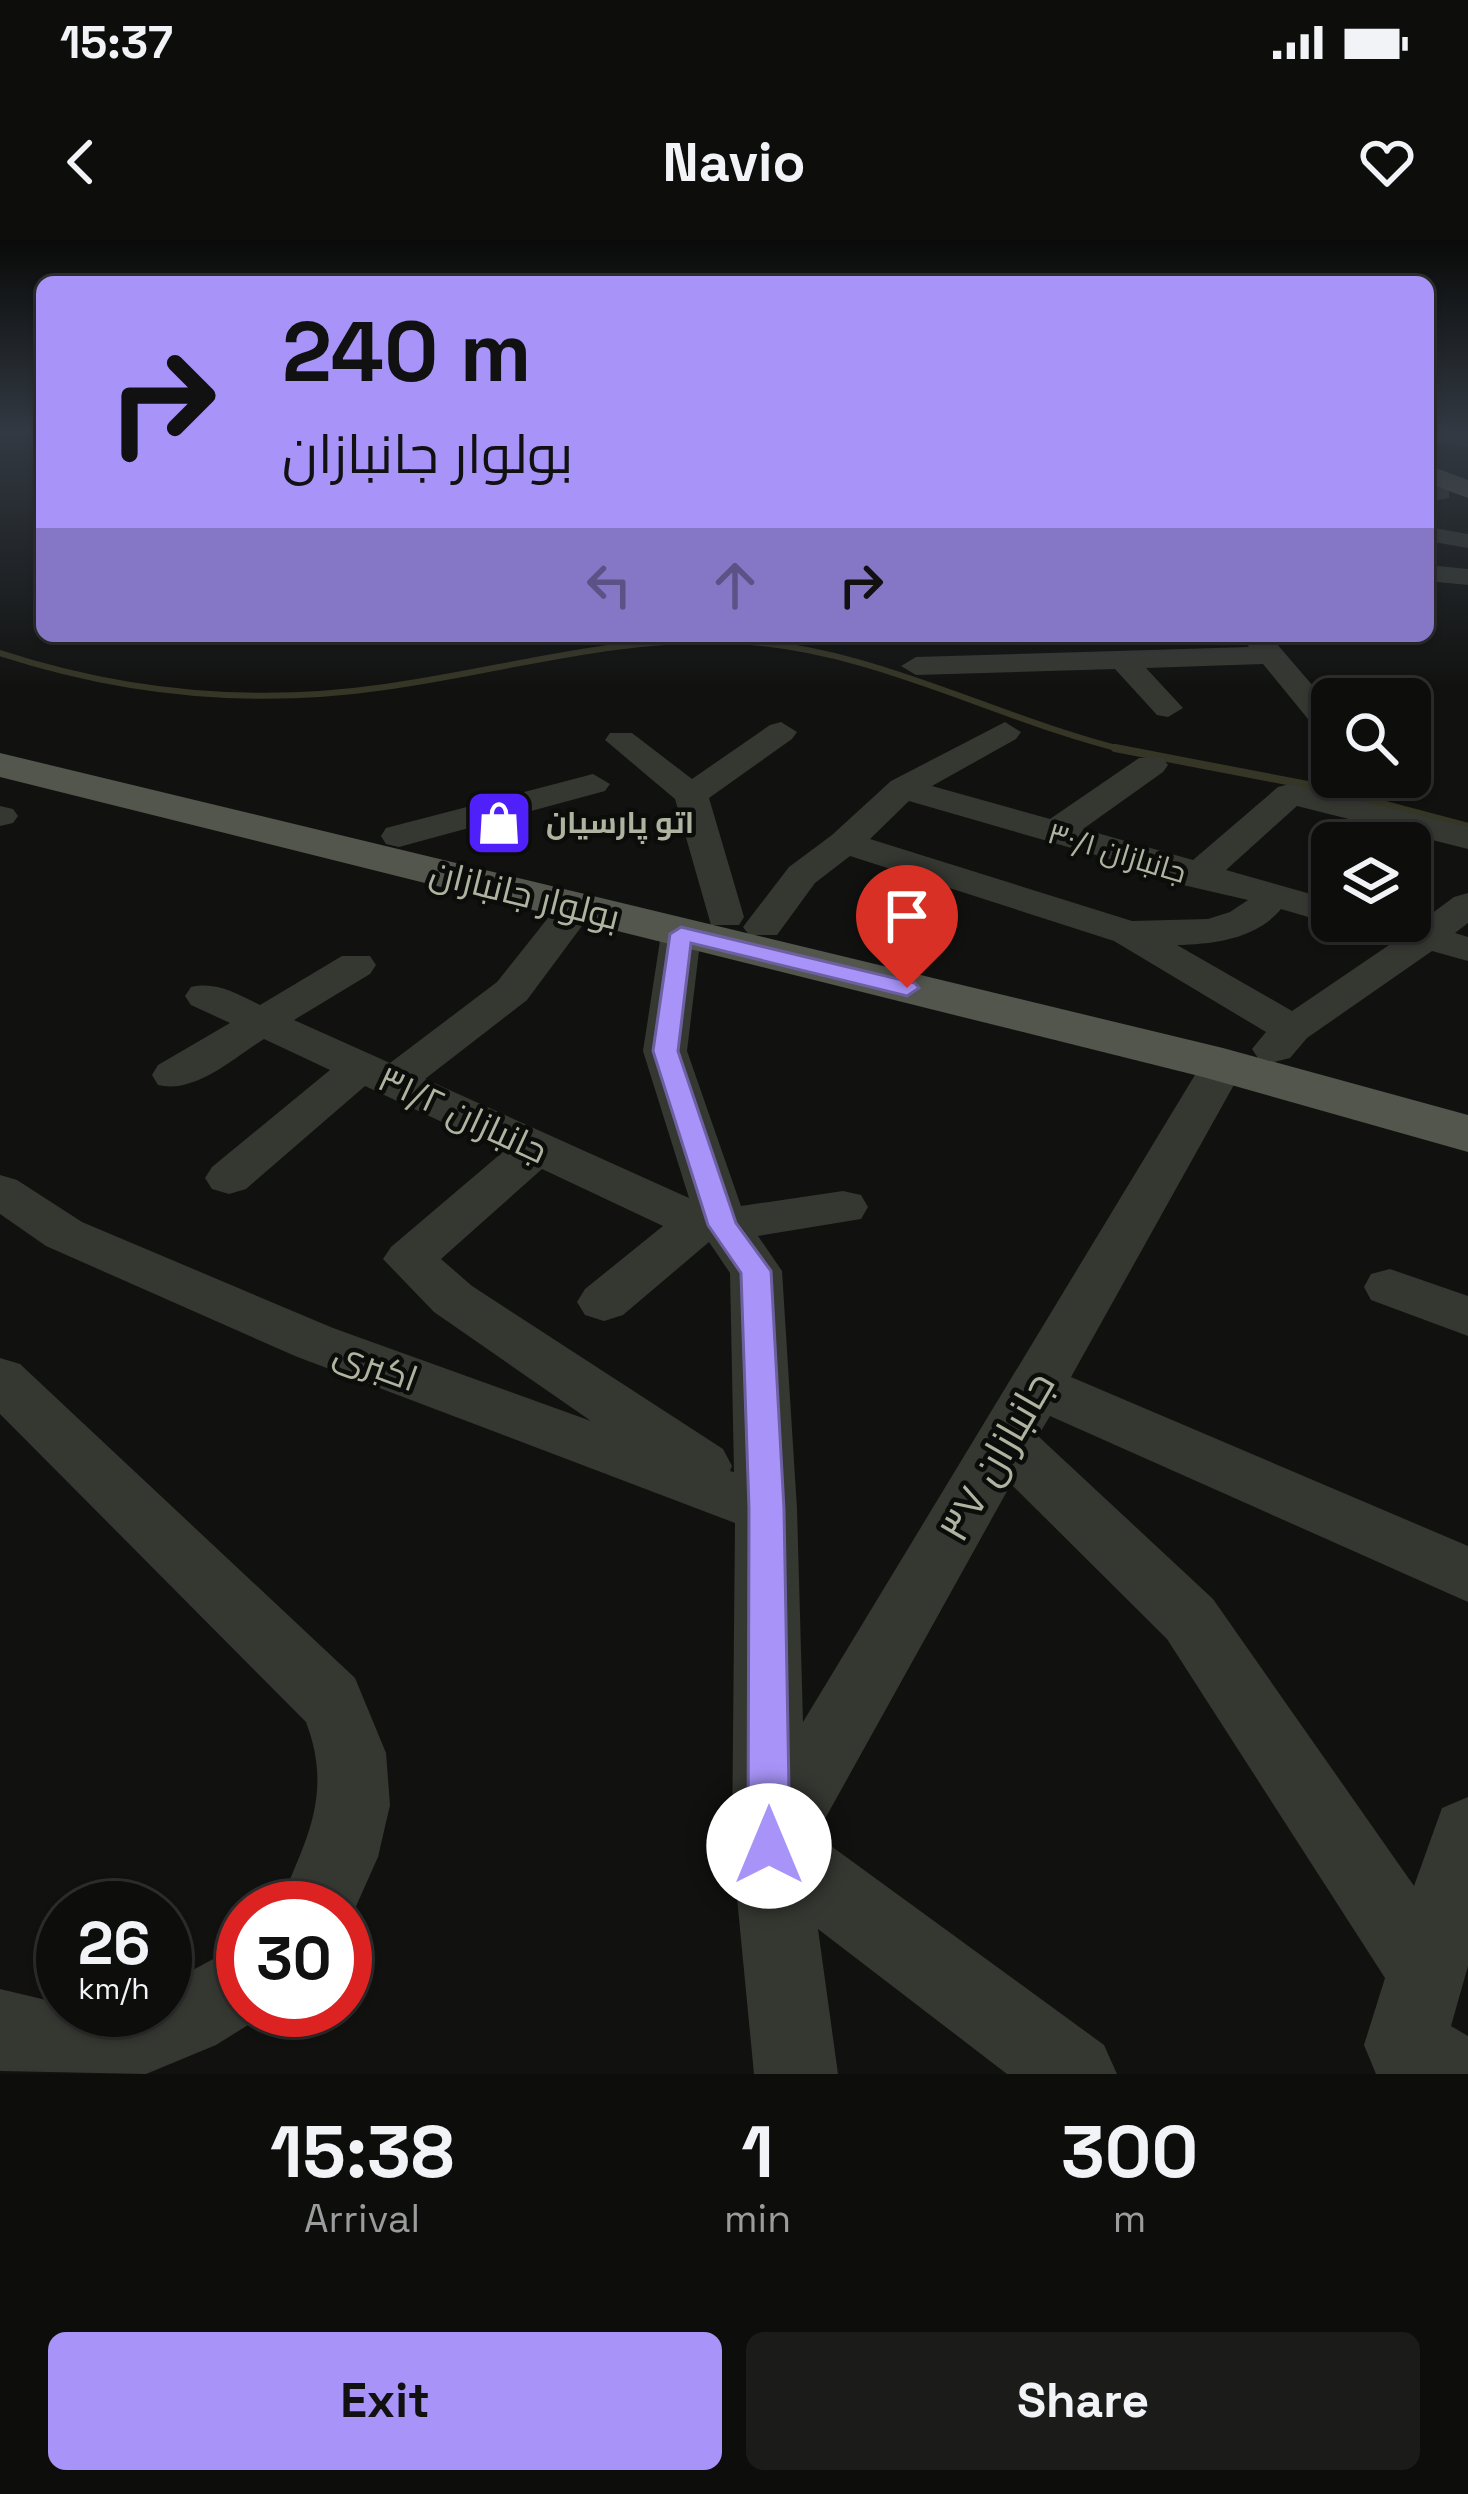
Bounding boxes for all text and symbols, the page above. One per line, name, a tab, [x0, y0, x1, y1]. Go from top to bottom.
text: 15:37	[60, 14, 173, 71]
text: Navio	[663, 128, 805, 197]
icon: back	[48, 129, 114, 195]
icon: heart	[1354, 129, 1420, 195]
text: 240 m	[282, 298, 531, 406]
icon: right	[84, 324, 240, 480]
text: بولوار جانبازان	[282, 420, 573, 489]
icon: left	[576, 552, 642, 618]
icon: ahead	[702, 552, 768, 618]
icon: right	[828, 552, 894, 618]
map controls	[1311, 678, 1431, 942]
button: search	[1311, 678, 1431, 798]
shop icon: اتو پارسیان	[464, 788, 534, 858]
place label: اتو پارسیان	[546, 803, 694, 844]
street label: جانبازان ۳۰/۱	[1043, 813, 1191, 892]
button: layers	[1311, 822, 1431, 942]
street label: بولوار جانبازان	[425, 849, 624, 941]
pin	[856, 865, 958, 988]
icon: arrive	[874, 883, 940, 949]
street label: جانبازان ۳۱/۲	[371, 1056, 555, 1174]
street label: اکبری	[327, 1330, 424, 1402]
street label: جانبازان ۳۷	[927, 1362, 1066, 1551]
position arrow	[706, 1783, 832, 1909]
speed limit sign: 30	[216, 1881, 372, 2037]
text: 26	[78, 1905, 150, 1982]
text: km/h	[78, 1969, 150, 2008]
text: 15:38	[270, 2106, 454, 2198]
text: 1	[741, 2106, 774, 2198]
text: 300	[1061, 2106, 1198, 2198]
text: Arrival	[304, 2194, 420, 2243]
text: min	[724, 2194, 791, 2243]
text: m	[1113, 2194, 1146, 2243]
button: Exit	[48, 2332, 722, 2470]
button: Share	[746, 2332, 1420, 2470]

